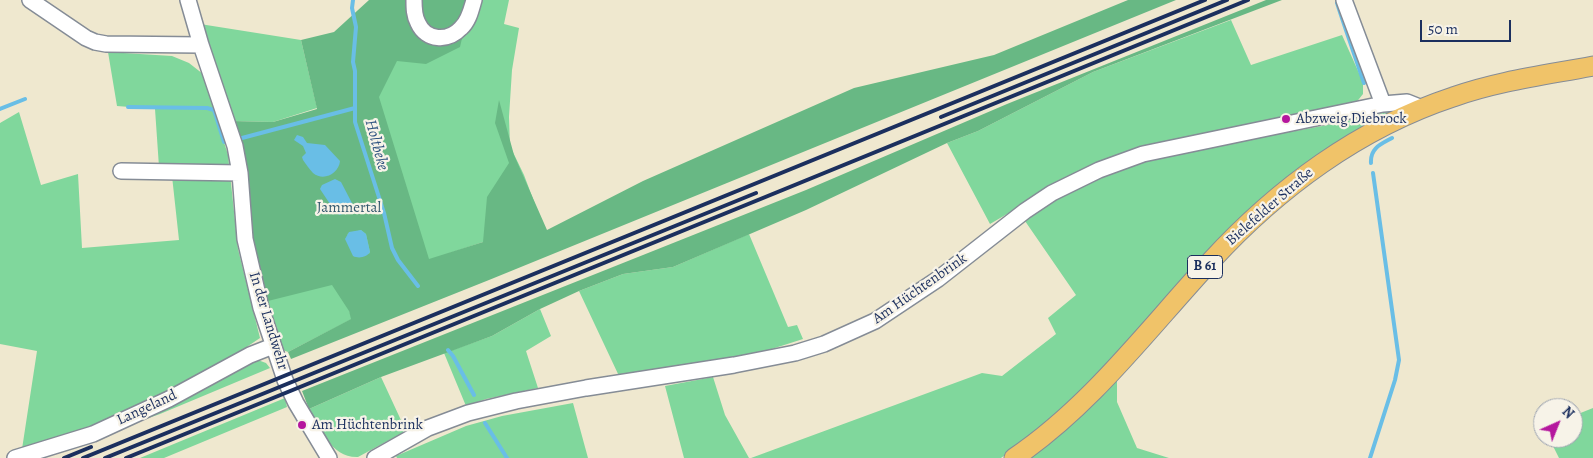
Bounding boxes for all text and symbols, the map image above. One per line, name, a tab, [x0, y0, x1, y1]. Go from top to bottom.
scale bar	[1423, 10, 1514, 42]
text: 50 m	[1428, 19, 1458, 39]
place label: Abzweig Diebrock	[1296, 110, 1407, 128]
marker: Abzweig Diebrock	[1280, 113, 1292, 125]
water label: Holtbeke	[360, 117, 392, 173]
street label: Bielefelder Straße	[1223, 164, 1317, 250]
park label: Jammertal	[317, 199, 381, 217]
street label: Am Hüchtenbrink	[869, 250, 971, 328]
road number: B 61	[1188, 256, 1222, 278]
street label: In der Landwehr	[245, 270, 291, 372]
street label: Langeland	[114, 386, 180, 430]
north arrow	[1533, 398, 1583, 448]
text: N	[1558, 402, 1578, 423]
place label: Am Hüchtenbrink	[312, 416, 423, 434]
marker: Am Hüchtenbrink	[296, 419, 308, 431]

